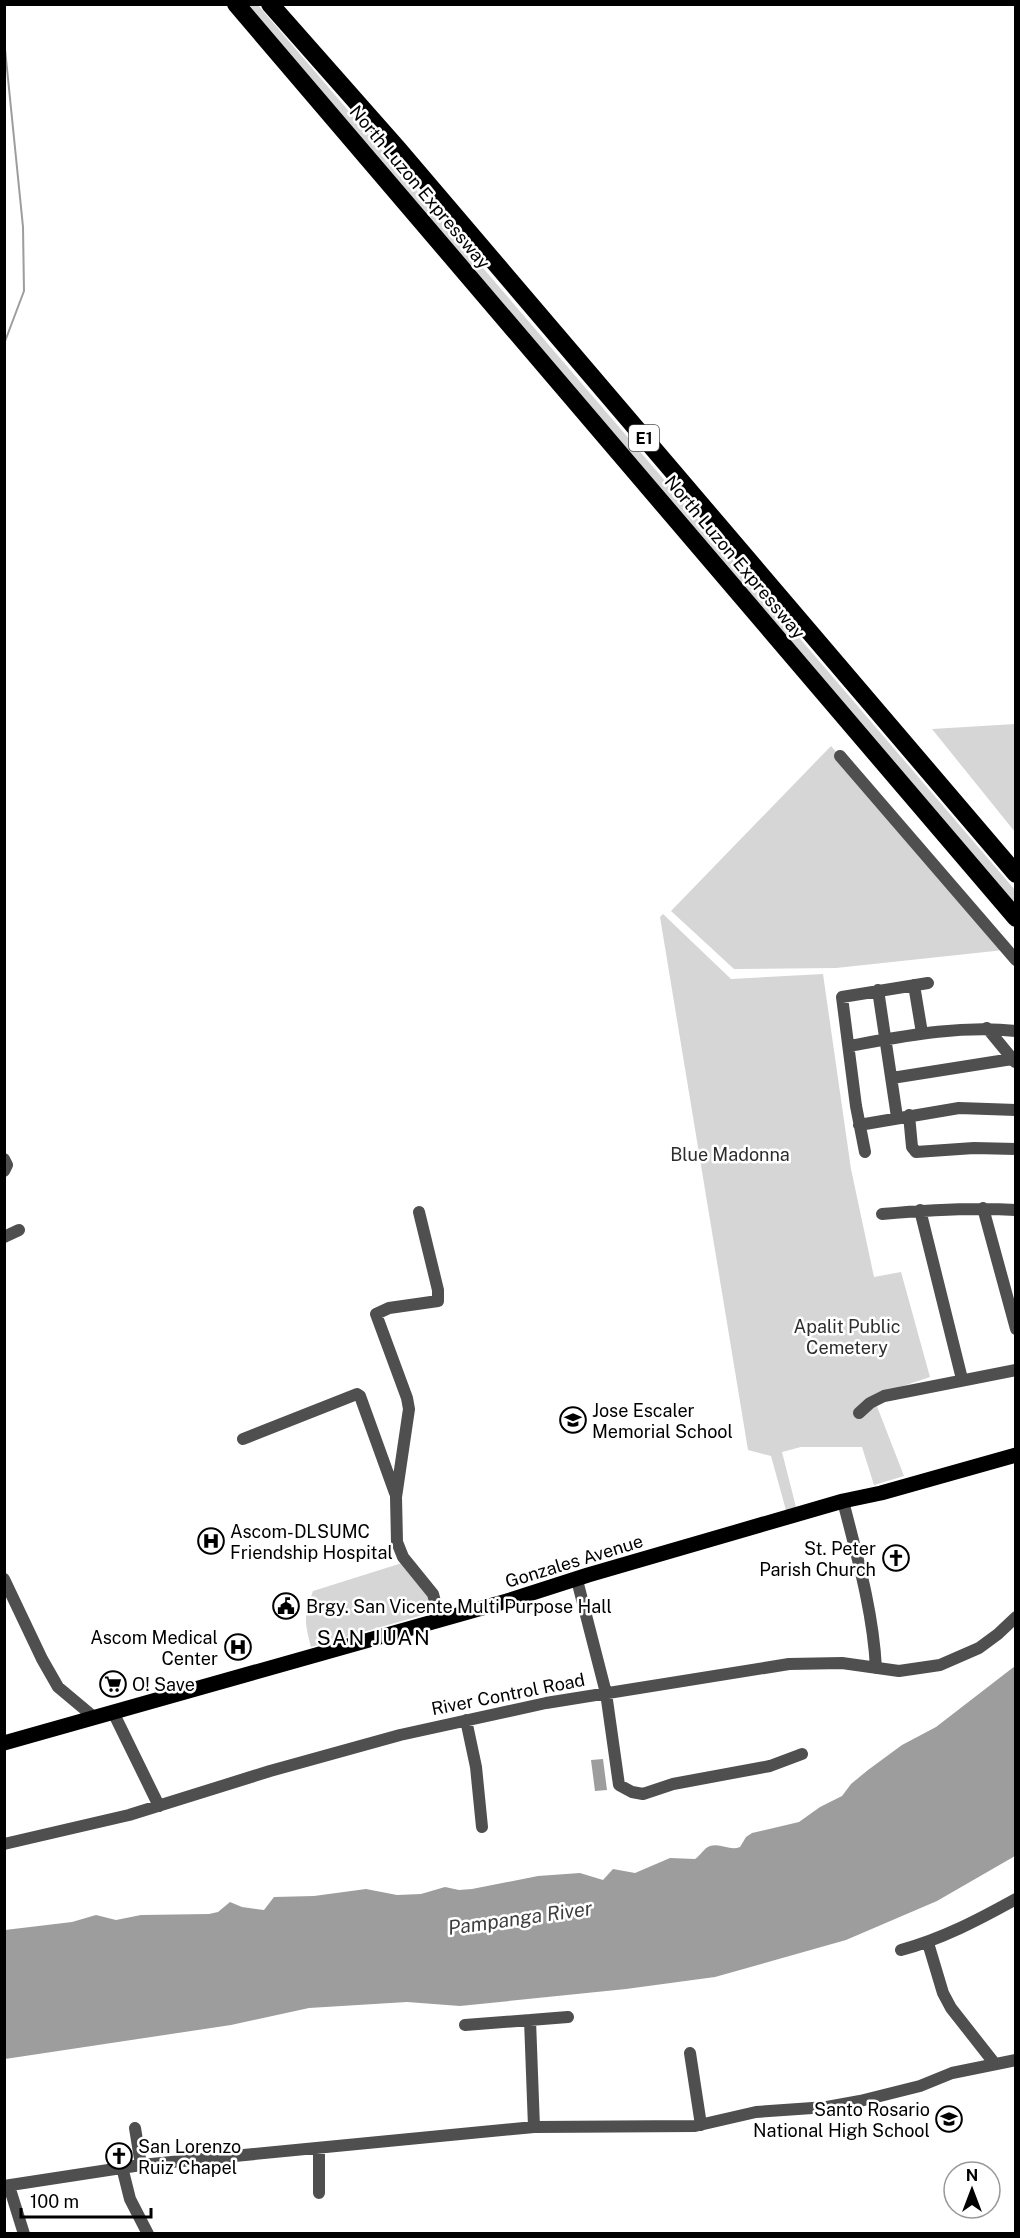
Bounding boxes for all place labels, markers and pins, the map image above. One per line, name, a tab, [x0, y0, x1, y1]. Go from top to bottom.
place label: Jose Escaler Memorial School	[592, 1400, 733, 1442]
school or university icon: Jose Escaler Memorial School	[558, 1405, 588, 1435]
place label: Ascom-DLSUMC Friendship Hospital	[230, 1521, 393, 1563]
hospital icon: Ascom-DLSUMC Friendship Hospital	[196, 1526, 226, 1556]
place label: St. Peter Parish Church	[759, 1538, 876, 1580]
church icon: St. Peter Parish Church	[881, 1543, 911, 1573]
public building icon: Brgy. San Vicente Multi Purpose Hall	[271, 1591, 301, 1621]
place label: Brgy. San Vicente Multi Purpose Hall	[306, 1596, 612, 1617]
place label: Ascom Medical Center	[90, 1627, 218, 1669]
hospital icon: Ascom Medical Center	[223, 1632, 253, 1662]
supermarket icon: O! Save	[98, 1669, 128, 1699]
place label: O! Save	[132, 1674, 195, 1695]
place label: Santo Rosario National High School	[753, 2099, 930, 2141]
school or university icon: Santo Rosario National High School	[934, 2104, 964, 2134]
place label: San Lorenzo Ruiz Chapel	[138, 2136, 241, 2178]
church icon: San Lorenzo Ruiz Chapel	[104, 2141, 134, 2171]

